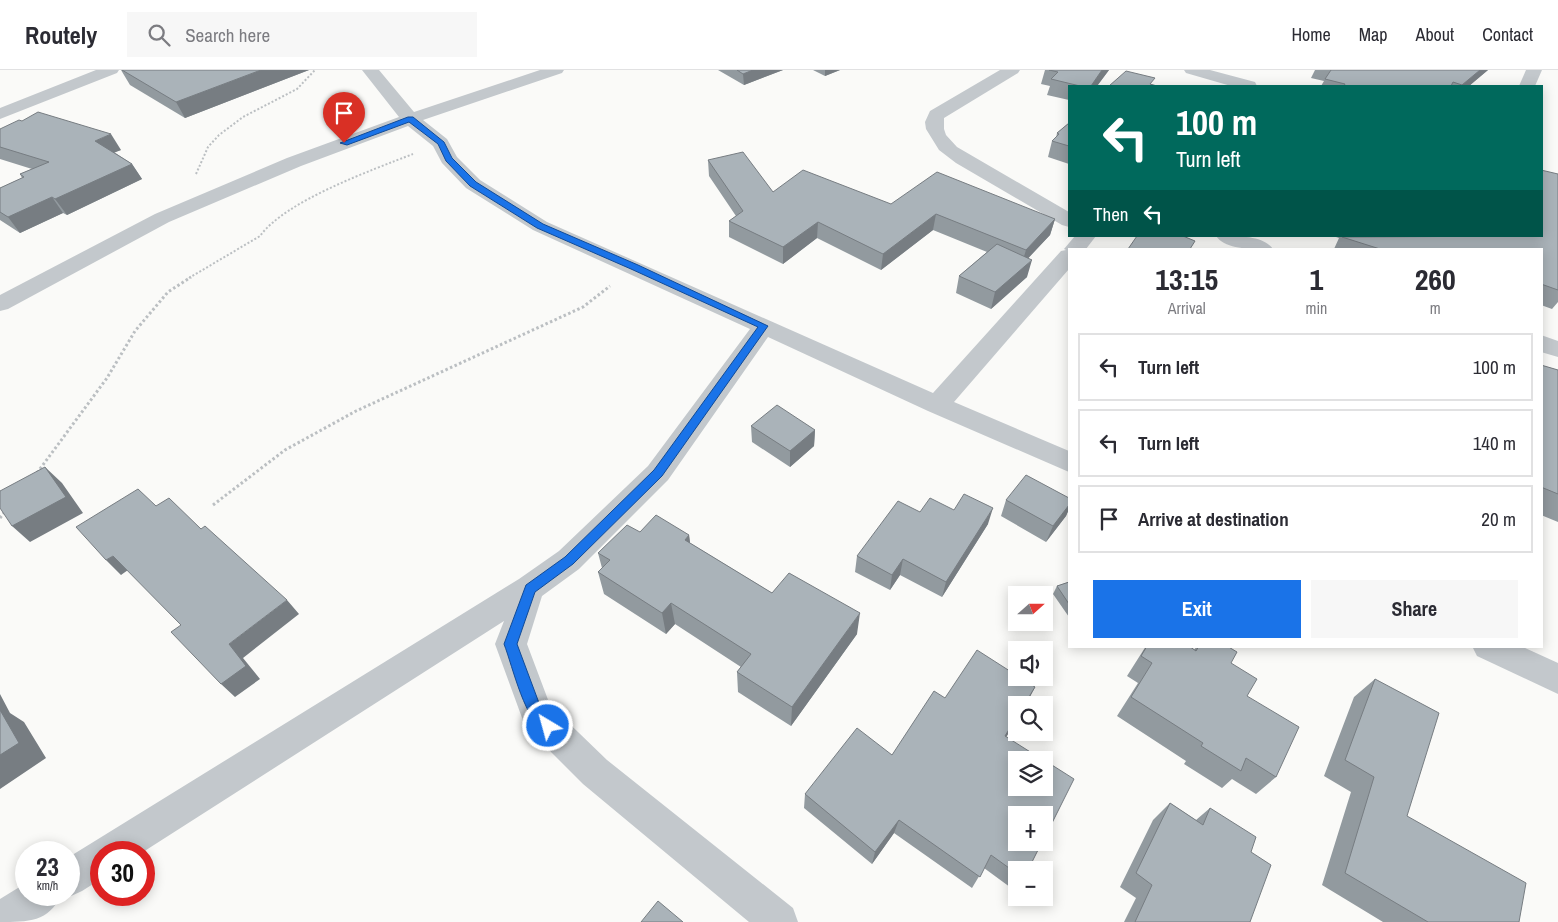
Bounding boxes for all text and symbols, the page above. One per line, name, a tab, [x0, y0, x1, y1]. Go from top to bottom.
search box	[127, 12, 477, 57]
text: Routely	[25, 19, 97, 51]
icon: search	[145, 21, 173, 49]
text: Search here	[185, 22, 270, 48]
text: Home	[1291, 22, 1331, 47]
text: Map	[1359, 22, 1388, 47]
text: About	[1416, 22, 1454, 47]
text: Contact	[1482, 22, 1533, 47]
pin	[323, 92, 365, 143]
icon: arrive	[330, 99, 358, 127]
text: 100 m	[1176, 99, 1257, 146]
icon: left	[1093, 105, 1158, 170]
text: Turn left	[1176, 144, 1241, 174]
icon: left	[1139, 200, 1167, 228]
text: Then	[1093, 201, 1129, 227]
text: 13:15	[1155, 259, 1218, 299]
text: 1	[1310, 259, 1323, 299]
text: 260	[1415, 259, 1456, 299]
text: Arrival	[1168, 297, 1206, 319]
text: min	[1305, 297, 1327, 319]
text: m	[1430, 297, 1441, 319]
icon: left	[1095, 353, 1123, 381]
text: Turn left	[1138, 354, 1199, 380]
text: 100 m	[1473, 354, 1516, 380]
icon: left	[1095, 429, 1123, 457]
text: Turn left	[1138, 430, 1199, 456]
text: 140 m	[1473, 430, 1516, 456]
icon: arrive	[1095, 505, 1123, 533]
text: Arrive at destination	[1138, 506, 1289, 532]
text: 20 m	[1481, 506, 1516, 532]
button: Exit	[1093, 580, 1301, 638]
button: Share	[1311, 580, 1518, 638]
north arrow	[1008, 586, 1052, 631]
map controls	[1008, 586, 1053, 906]
button: sound	[1008, 641, 1053, 686]
button: search	[1008, 696, 1053, 741]
position arrow	[521, 699, 573, 751]
button: layers	[1008, 751, 1053, 796]
button: +	[1008, 806, 1053, 851]
speed limit sign: 30	[90, 841, 155, 906]
text: 23	[36, 850, 59, 884]
button: −	[1008, 861, 1053, 906]
text: km/h	[37, 878, 58, 894]

